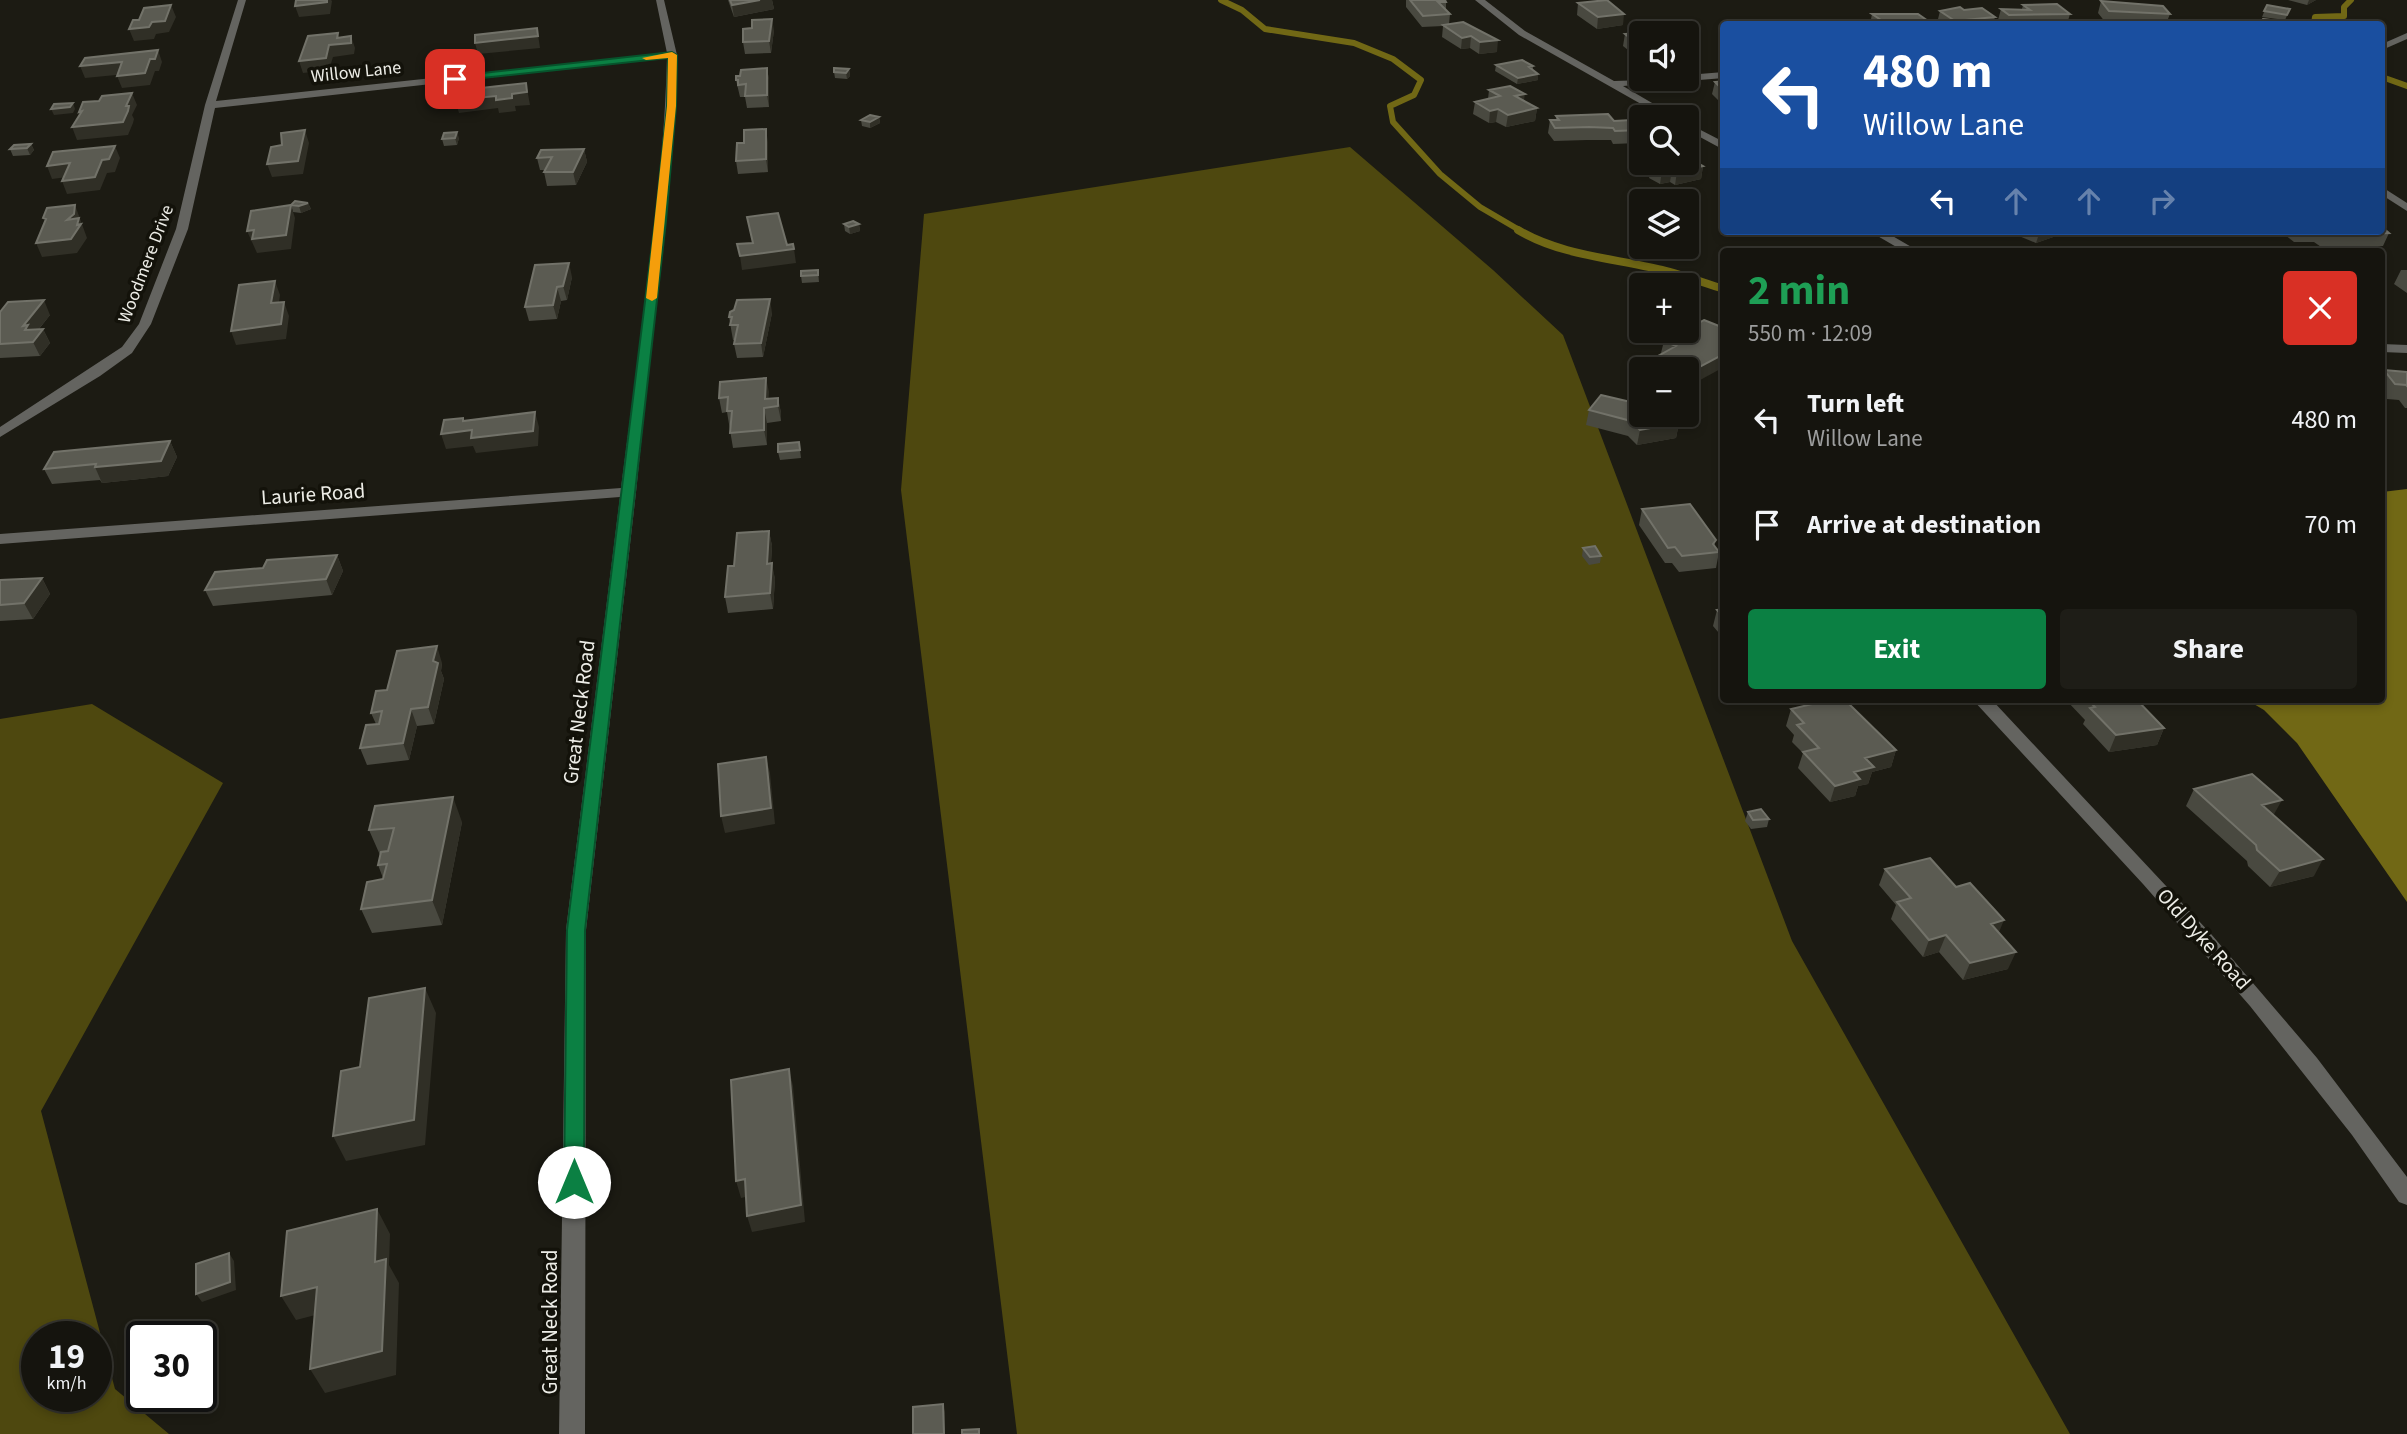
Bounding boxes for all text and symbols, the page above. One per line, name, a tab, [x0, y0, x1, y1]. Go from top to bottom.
map controls	[1629, 21, 1699, 427]
button: sound	[1629, 21, 1699, 91]
text: 480 m	[1863, 37, 1992, 107]
pin	[425, 49, 485, 109]
icon: left	[1748, 49, 1839, 140]
street label: Willow Lane	[310, 55, 402, 89]
icon: arrive	[436, 60, 474, 98]
text: Willow Lane	[1863, 102, 2024, 148]
button: search	[1629, 105, 1699, 175]
icon: left	[1924, 182, 1962, 220]
icon: ahead	[1997, 182, 2035, 220]
icon: ahead	[2070, 182, 2108, 220]
icon: right	[2143, 182, 2181, 220]
button: layers	[1629, 189, 1699, 259]
street label: Woodmere Drive	[112, 201, 180, 327]
text: 2 min	[1748, 261, 1850, 321]
button: close	[2283, 271, 2357, 345]
button: +	[1629, 273, 1699, 343]
text: 550 m · 12:09	[1748, 317, 1872, 350]
button: −	[1629, 357, 1699, 427]
text: Turn left	[1807, 385, 1904, 422]
icon: left	[1748, 401, 1786, 439]
text: 480 m	[2291, 401, 2357, 438]
text: Willow Lane	[1807, 422, 1923, 455]
street label: Laurie Road	[260, 475, 366, 513]
icon: arrive	[1748, 506, 1786, 544]
text: Arrive at destination	[1807, 506, 2041, 543]
text: 70 m	[2304, 506, 2357, 543]
button: Exit	[1748, 609, 2046, 689]
button: Share	[2060, 609, 2357, 689]
street label: Great Neck Road	[555, 638, 603, 786]
street label: Old Dyke Road	[2150, 882, 2258, 996]
position arrow	[537, 1145, 611, 1219]
street label: Great Neck Road	[535, 1250, 565, 1395]
speed limit sign: 30	[126, 1321, 217, 1412]
text: 19	[48, 1332, 85, 1382]
text: km/h	[47, 1371, 86, 1396]

